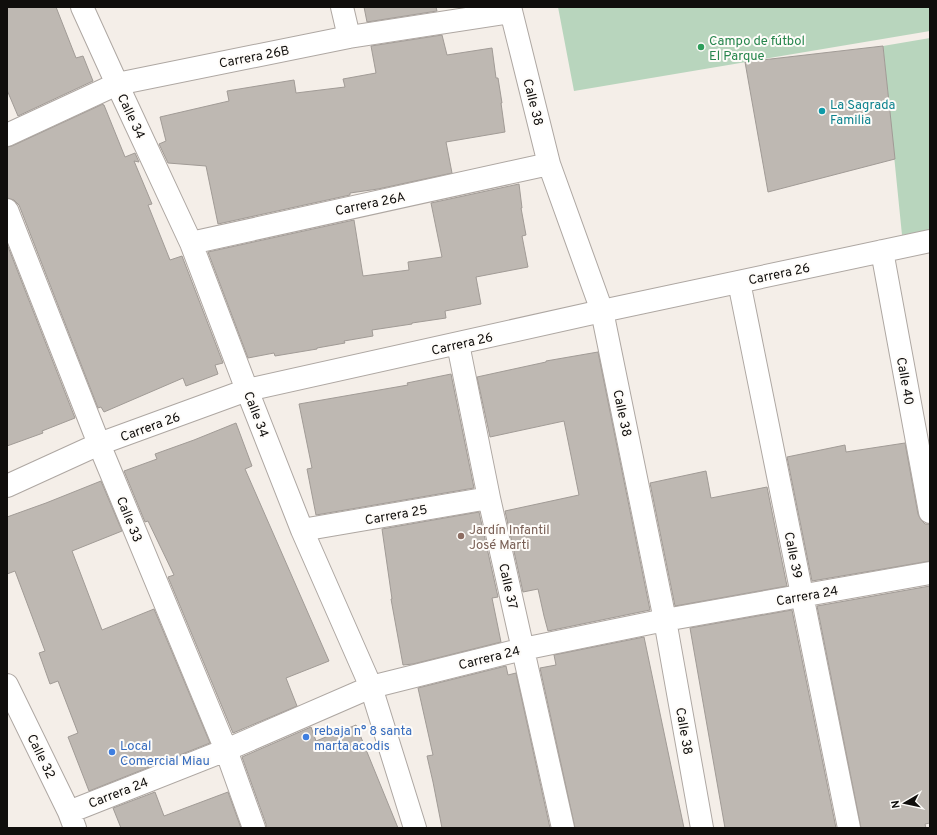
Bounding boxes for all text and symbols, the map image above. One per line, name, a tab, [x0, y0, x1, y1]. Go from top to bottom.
place label: Campo de fútbol El Parque	[709, 34, 805, 65]
marker: Campo de fútbol El Parque	[696, 42, 706, 52]
street label: Carrera 26B	[218, 43, 291, 73]
street label: Calle 38	[519, 77, 546, 128]
street label: Calle 34	[113, 92, 148, 142]
place label: La Sagrada Familia	[830, 98, 895, 129]
marker: La Sagrada Familia	[817, 106, 827, 116]
street label: Carrera 26A	[334, 190, 407, 220]
street label: Carrera 26	[747, 261, 812, 289]
street label: Carrera 26	[430, 330, 495, 360]
street label: Calle 40	[892, 356, 916, 407]
street label: Calle 38	[608, 388, 634, 439]
street label: Calle 34	[239, 389, 271, 440]
street label: Carrera 26	[118, 410, 183, 446]
street label: Calle 33	[112, 495, 145, 545]
street label: Carrera 25	[364, 503, 429, 529]
place label: Jardín Infantil José Marti	[469, 523, 550, 554]
marker: Jardín Infantil José Marti	[456, 531, 466, 541]
street label: Calle 39	[780, 531, 804, 580]
street label: Calle 37	[494, 562, 520, 611]
street label: Carrera 24	[775, 584, 840, 610]
street label: Carrera 24	[457, 644, 522, 674]
street label: Calle 38	[671, 706, 695, 756]
place label: rebaja n° 8 santa marta acodis	[314, 724, 412, 755]
street label: Calle 32	[23, 732, 58, 782]
marker: rebaja n° 8 santa marta acodis	[301, 732, 311, 742]
place label: Local Comercial Miau	[120, 739, 210, 770]
marker: Local Comercial Miau	[107, 747, 117, 757]
street label: Carrera 24	[87, 775, 151, 813]
north arrow	[885, 783, 925, 823]
text: N	[889, 799, 904, 809]

